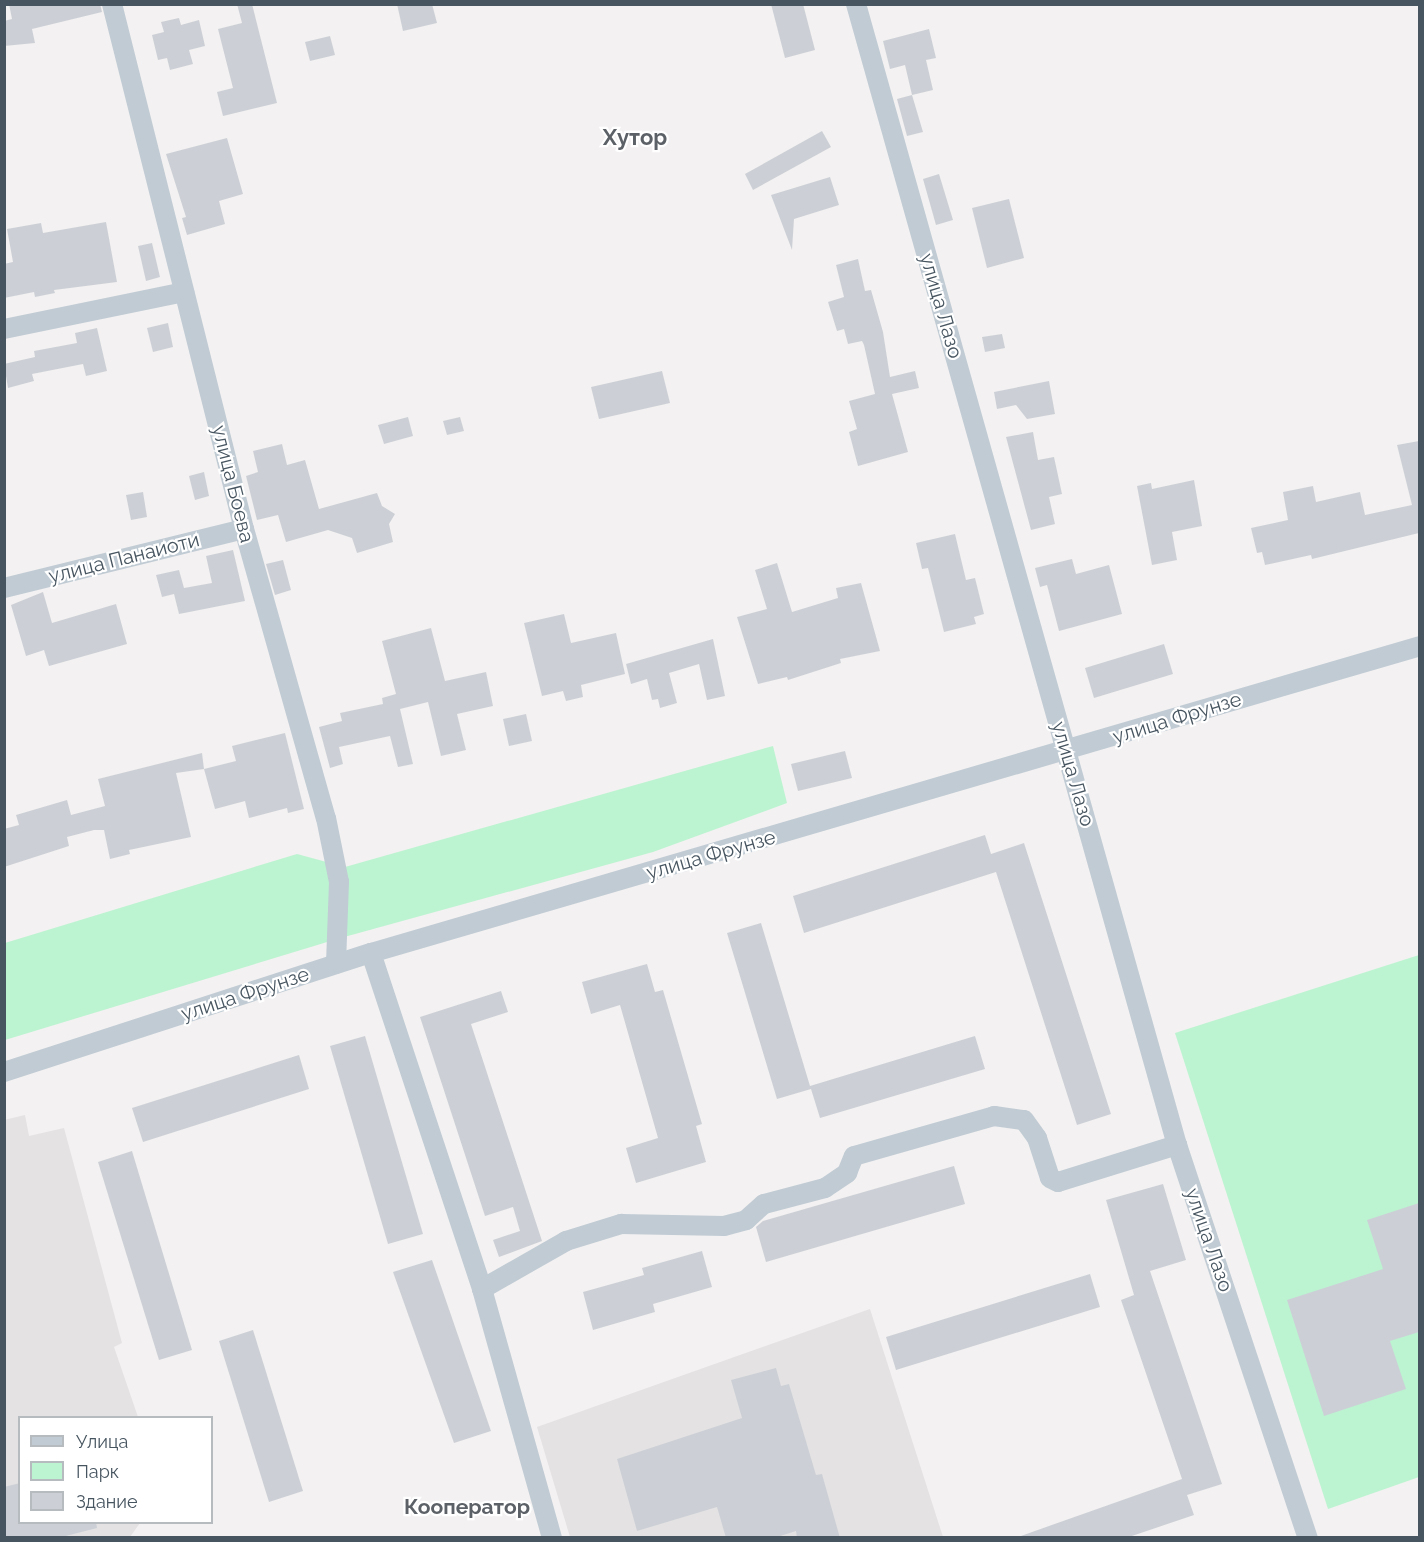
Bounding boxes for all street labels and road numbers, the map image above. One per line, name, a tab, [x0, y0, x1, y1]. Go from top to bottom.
street label: улица Лазо	[915, 251, 967, 361]
street label: улица Боева	[207, 423, 259, 545]
street label: улица Панаиоти	[46, 528, 202, 588]
street label: улица Фрунзе	[1110, 687, 1244, 749]
street label: улица Лазо	[1047, 719, 1099, 829]
street label: улица Фрунзе	[644, 825, 778, 885]
street label: улица Фрунзе	[178, 962, 312, 1026]
street label: улица Лазо	[1180, 1185, 1238, 1295]

